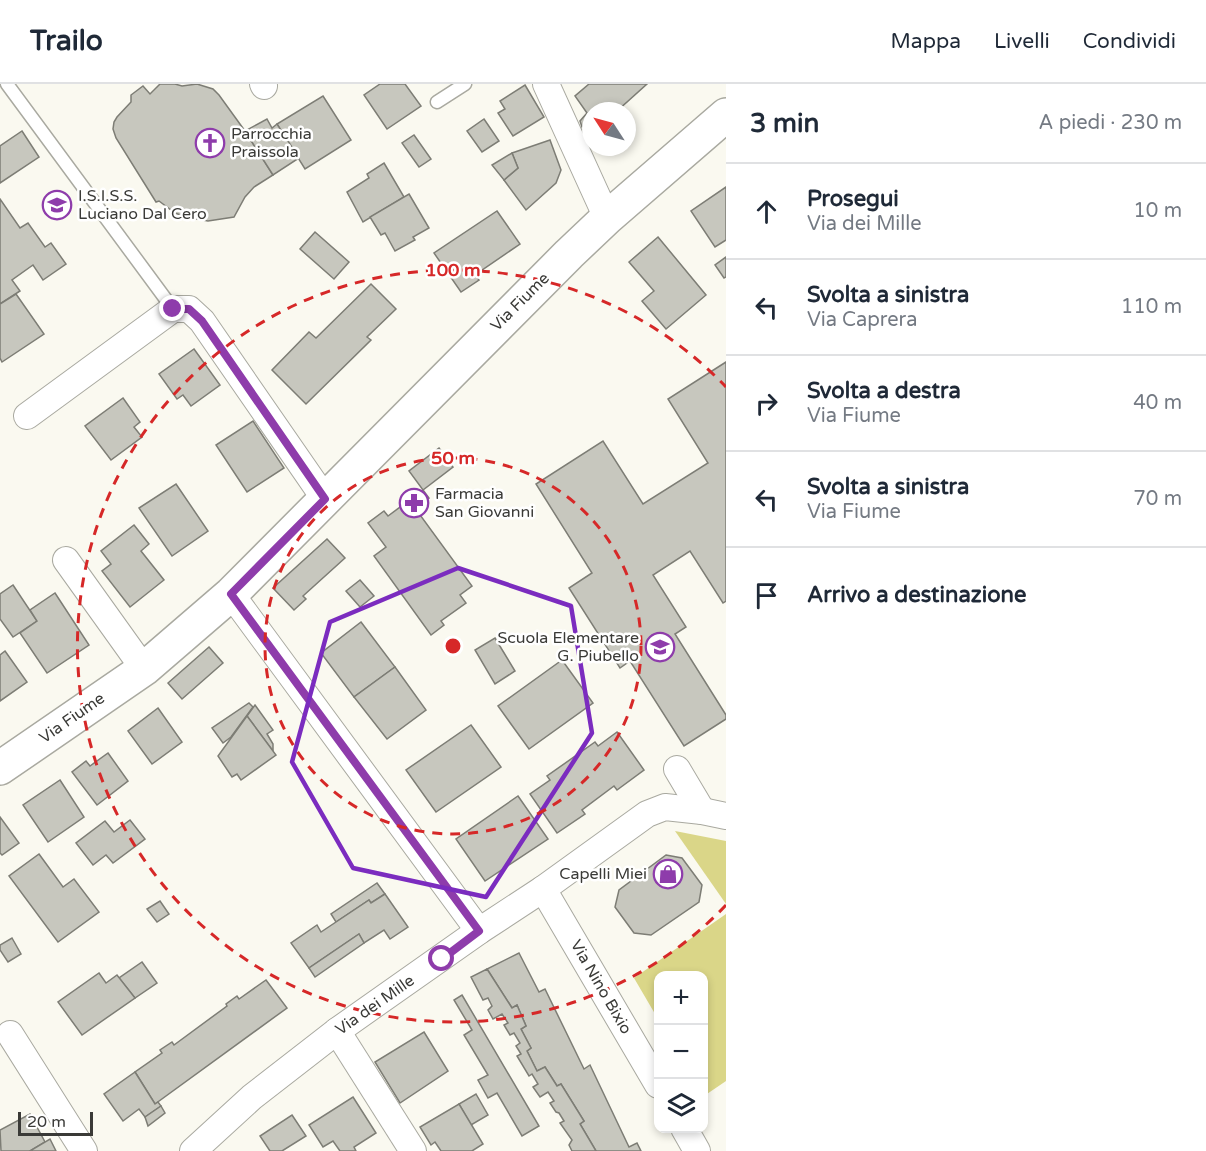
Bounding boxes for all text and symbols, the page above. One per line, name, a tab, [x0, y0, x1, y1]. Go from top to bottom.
text: Trailo	[30, 24, 103, 58]
text: Mappa	[891, 29, 961, 54]
text: Livelli	[994, 29, 1050, 54]
text: Condividi	[1083, 29, 1176, 54]
north arrow	[582, 102, 636, 156]
text: 3 min	[750, 108, 819, 139]
text: A piedi · 230 m	[1039, 111, 1182, 135]
place label: Parrocchia Praissola	[231, 124, 312, 162]
church icon: Parrocchia Praissola	[194, 127, 226, 159]
place label: I.S.I.S.S. Luciano Dal Cero	[78, 186, 207, 224]
text: Prosegui	[807, 186, 899, 212]
school or university icon: I.S.I.S.S. Luciano Dal Cero	[41, 189, 73, 221]
icon: ahead	[750, 195, 783, 228]
text: 10 m	[1133, 199, 1182, 223]
text: Via dei Mille	[807, 212, 922, 236]
text: 100 m	[425, 259, 481, 281]
street label: Via Fiume	[486, 268, 554, 336]
text: Svolta a sinistra	[807, 282, 969, 308]
icon: left	[750, 291, 783, 324]
route end	[159, 295, 185, 321]
text: 110 m	[1121, 295, 1182, 319]
text: Via Caprera	[807, 308, 917, 332]
text: Svolta a destra	[807, 378, 961, 404]
icon: right	[750, 387, 783, 420]
text: 40 m	[1133, 391, 1182, 415]
text: Via Fiume	[807, 404, 901, 428]
text: 50 m	[431, 447, 475, 469]
text: Svolta a sinistra	[807, 474, 969, 500]
icon: left	[750, 483, 783, 516]
place label: Farmacia San Giovanni	[435, 484, 534, 522]
pharmacy icon: Farmacia San Giovanni	[398, 487, 430, 519]
text: 70 m	[1133, 487, 1182, 511]
text: Via Fiume	[807, 500, 901, 524]
icon: arrive	[750, 579, 783, 612]
text: Arrivo a destinazione	[807, 582, 1026, 608]
place label: Scuola Elementare G. Piubello	[497, 628, 639, 666]
school or university icon: Scuola Elementare G. Piubello	[644, 631, 676, 663]
centre of rings	[443, 636, 463, 656]
street label: Via Fiume	[36, 688, 108, 748]
shop icon: Capelli Miei	[652, 858, 684, 890]
place label: Capelli Miei	[559, 864, 647, 884]
street label: Via Nino Bixio	[566, 936, 636, 1038]
route start	[428, 945, 454, 971]
street label: Via dei Mille	[332, 971, 418, 1039]
map controls	[654, 971, 708, 1133]
button: +	[654, 971, 708, 1025]
button: −	[654, 1025, 708, 1079]
button: layers	[654, 1079, 708, 1133]
scale bar	[18, 1109, 93, 1136]
text: 20 m	[27, 1112, 66, 1132]

